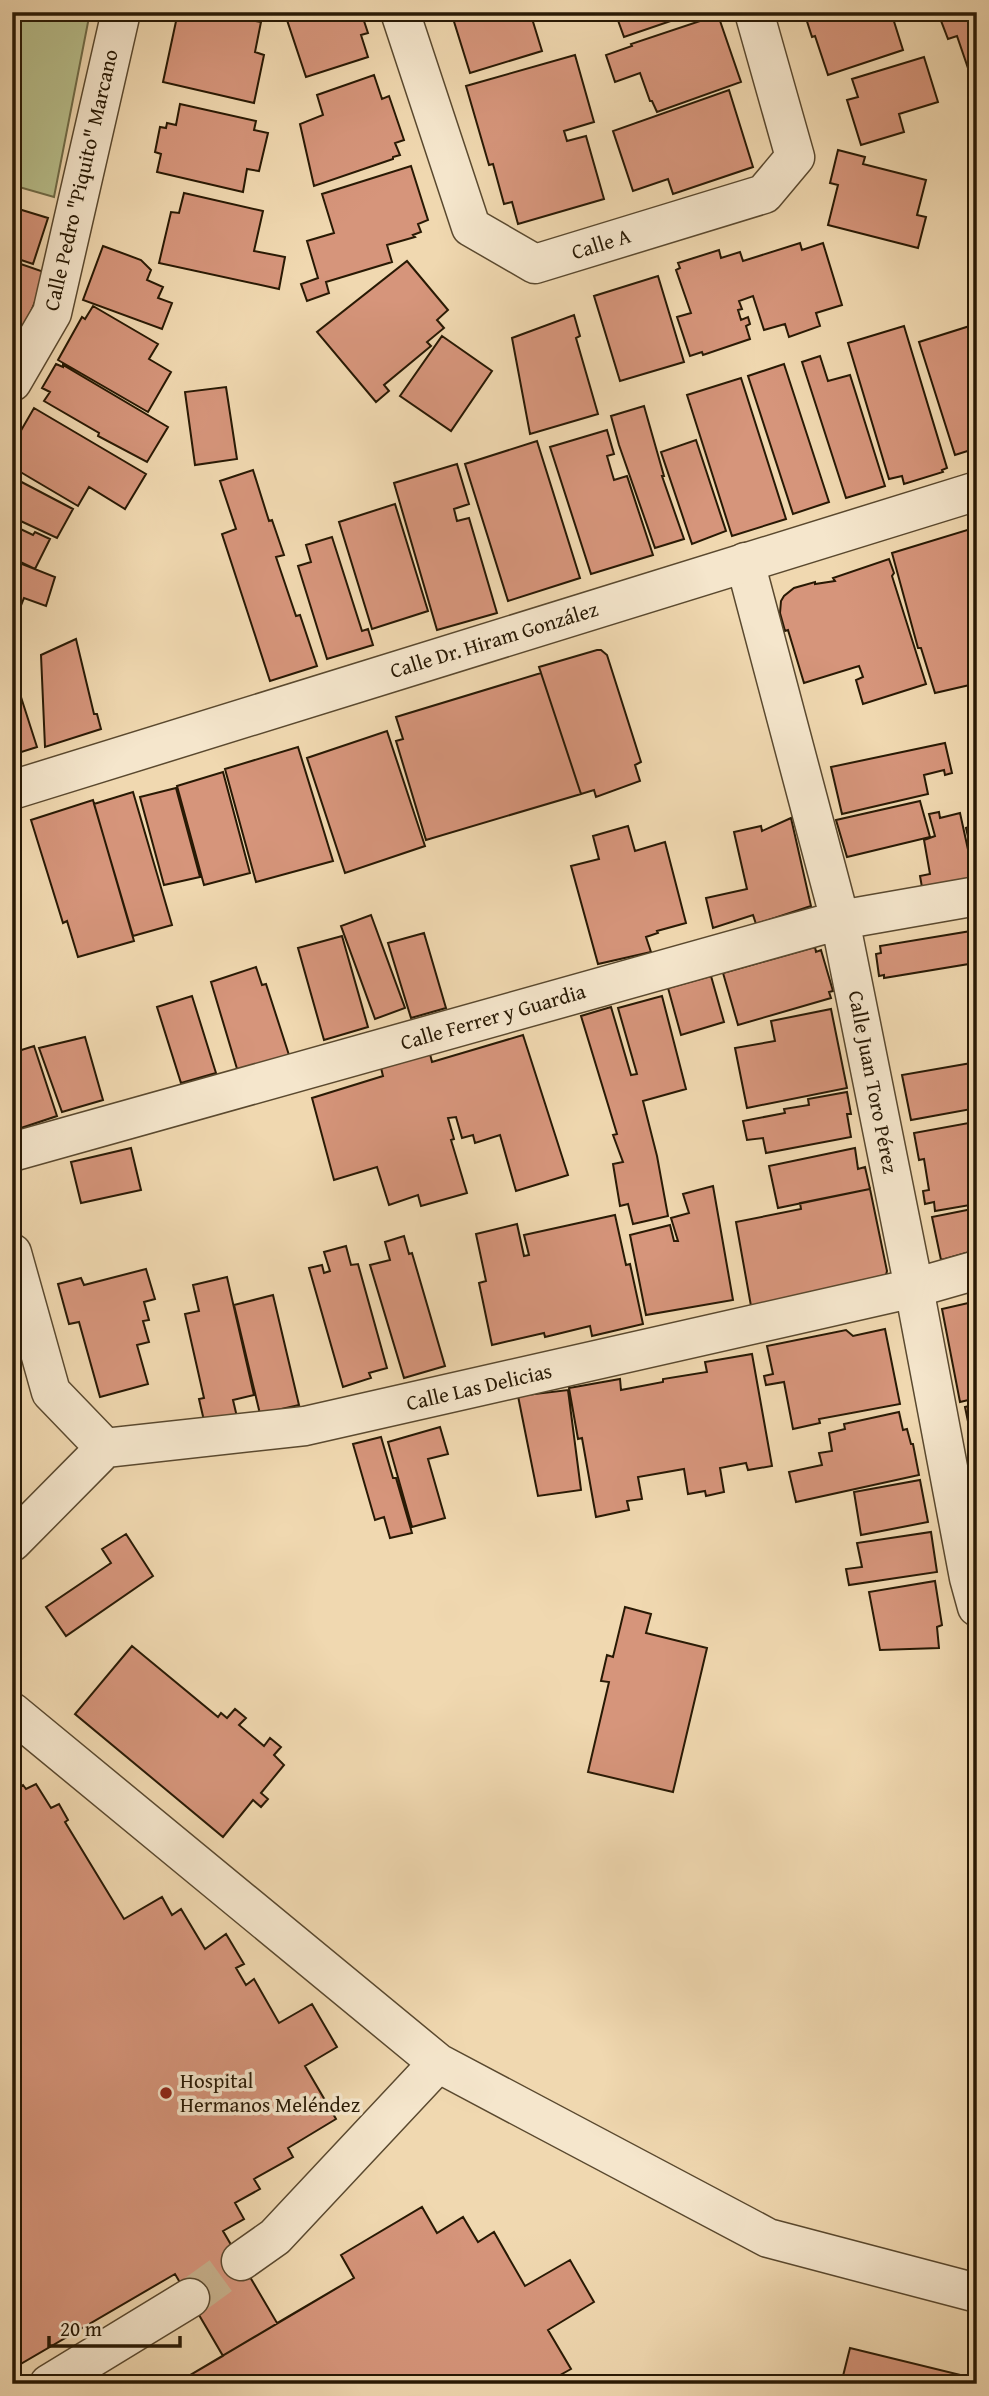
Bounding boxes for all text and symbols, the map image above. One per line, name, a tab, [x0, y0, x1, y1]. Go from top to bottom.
street label: Calle Pedro "Piquito" Marcano	[35, 46, 126, 314]
street label: Calle A	[567, 220, 634, 267]
street label: Calle Dr. Hiram González	[386, 593, 602, 686]
street label: Calle Ferrer y Guardia	[397, 975, 589, 1058]
street label: Calle Juan Toro Pérez	[841, 988, 906, 1176]
street label: Calle Las Delicias	[403, 1355, 555, 1418]
place label: Hospital Hermanos Meléndez	[180, 2065, 360, 2120]
marker: Hospital Hermanos Meléndez	[158, 2085, 174, 2101]
scale bar	[49, 2305, 180, 2349]
text: 20 m	[60, 2313, 102, 2344]

